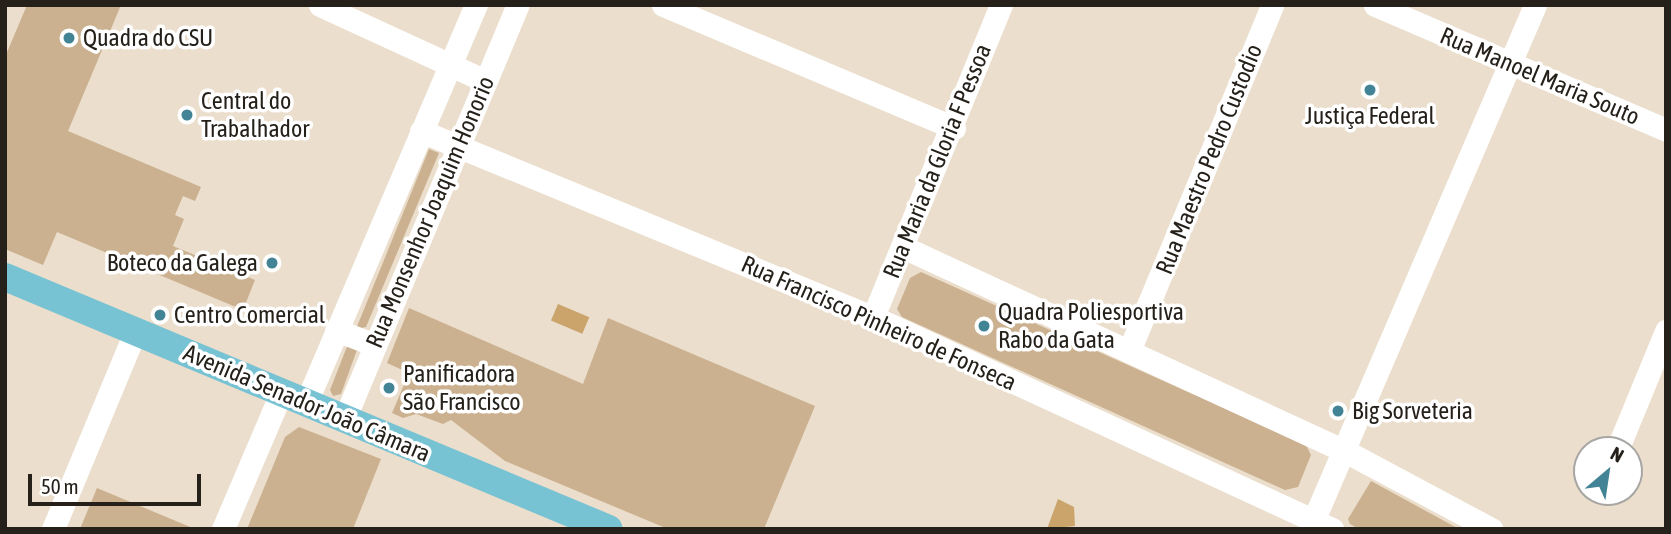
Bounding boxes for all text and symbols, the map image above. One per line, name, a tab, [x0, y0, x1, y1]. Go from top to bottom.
street label: Rua Manoel Maria Souto	[1436, 21, 1644, 131]
place label: Quadra do CSU	[83, 24, 213, 52]
marker: Quadra do CSU	[61, 30, 77, 46]
street label: Rua Maria da Gloria F Pessoa	[877, 40, 997, 282]
street label: Rua Maestro Pedro Custodio	[1150, 40, 1268, 278]
street label: Rua Monsenhor Joaquim Honorio	[360, 72, 500, 352]
marker: Justiça Federal	[1362, 82, 1378, 98]
place label: Central do Trabalhador	[201, 87, 309, 143]
place label: Justiça Federal	[1305, 102, 1435, 130]
marker: Central do Trabalhador	[179, 107, 195, 123]
place label: Boteco da Galega	[107, 249, 258, 277]
street label: Rua Francisco Pinheiro de Fonseca	[737, 249, 1021, 397]
marker: Boteco da Galega	[264, 255, 280, 271]
place label: Quadra Poliesportiva Rabo da Gata	[998, 298, 1184, 354]
place label: Centro Comercial	[174, 301, 325, 329]
marker: Centro Comercial	[152, 307, 168, 323]
marker: Quadra Poliesportiva Rabo da Gata	[976, 318, 992, 334]
street label: Avenida Senador João Câmara	[179, 338, 435, 468]
place label: Panificadora São Francisco	[403, 360, 520, 416]
marker: Panificadora São Francisco	[381, 380, 397, 396]
place label: Big Sorveteria	[1352, 397, 1473, 425]
marker: Big Sorveteria	[1330, 403, 1346, 419]
north arrow	[1573, 436, 1643, 506]
text: N	[1607, 442, 1627, 467]
scale bar	[32, 461, 205, 505]
text: 50 m	[41, 474, 79, 498]

